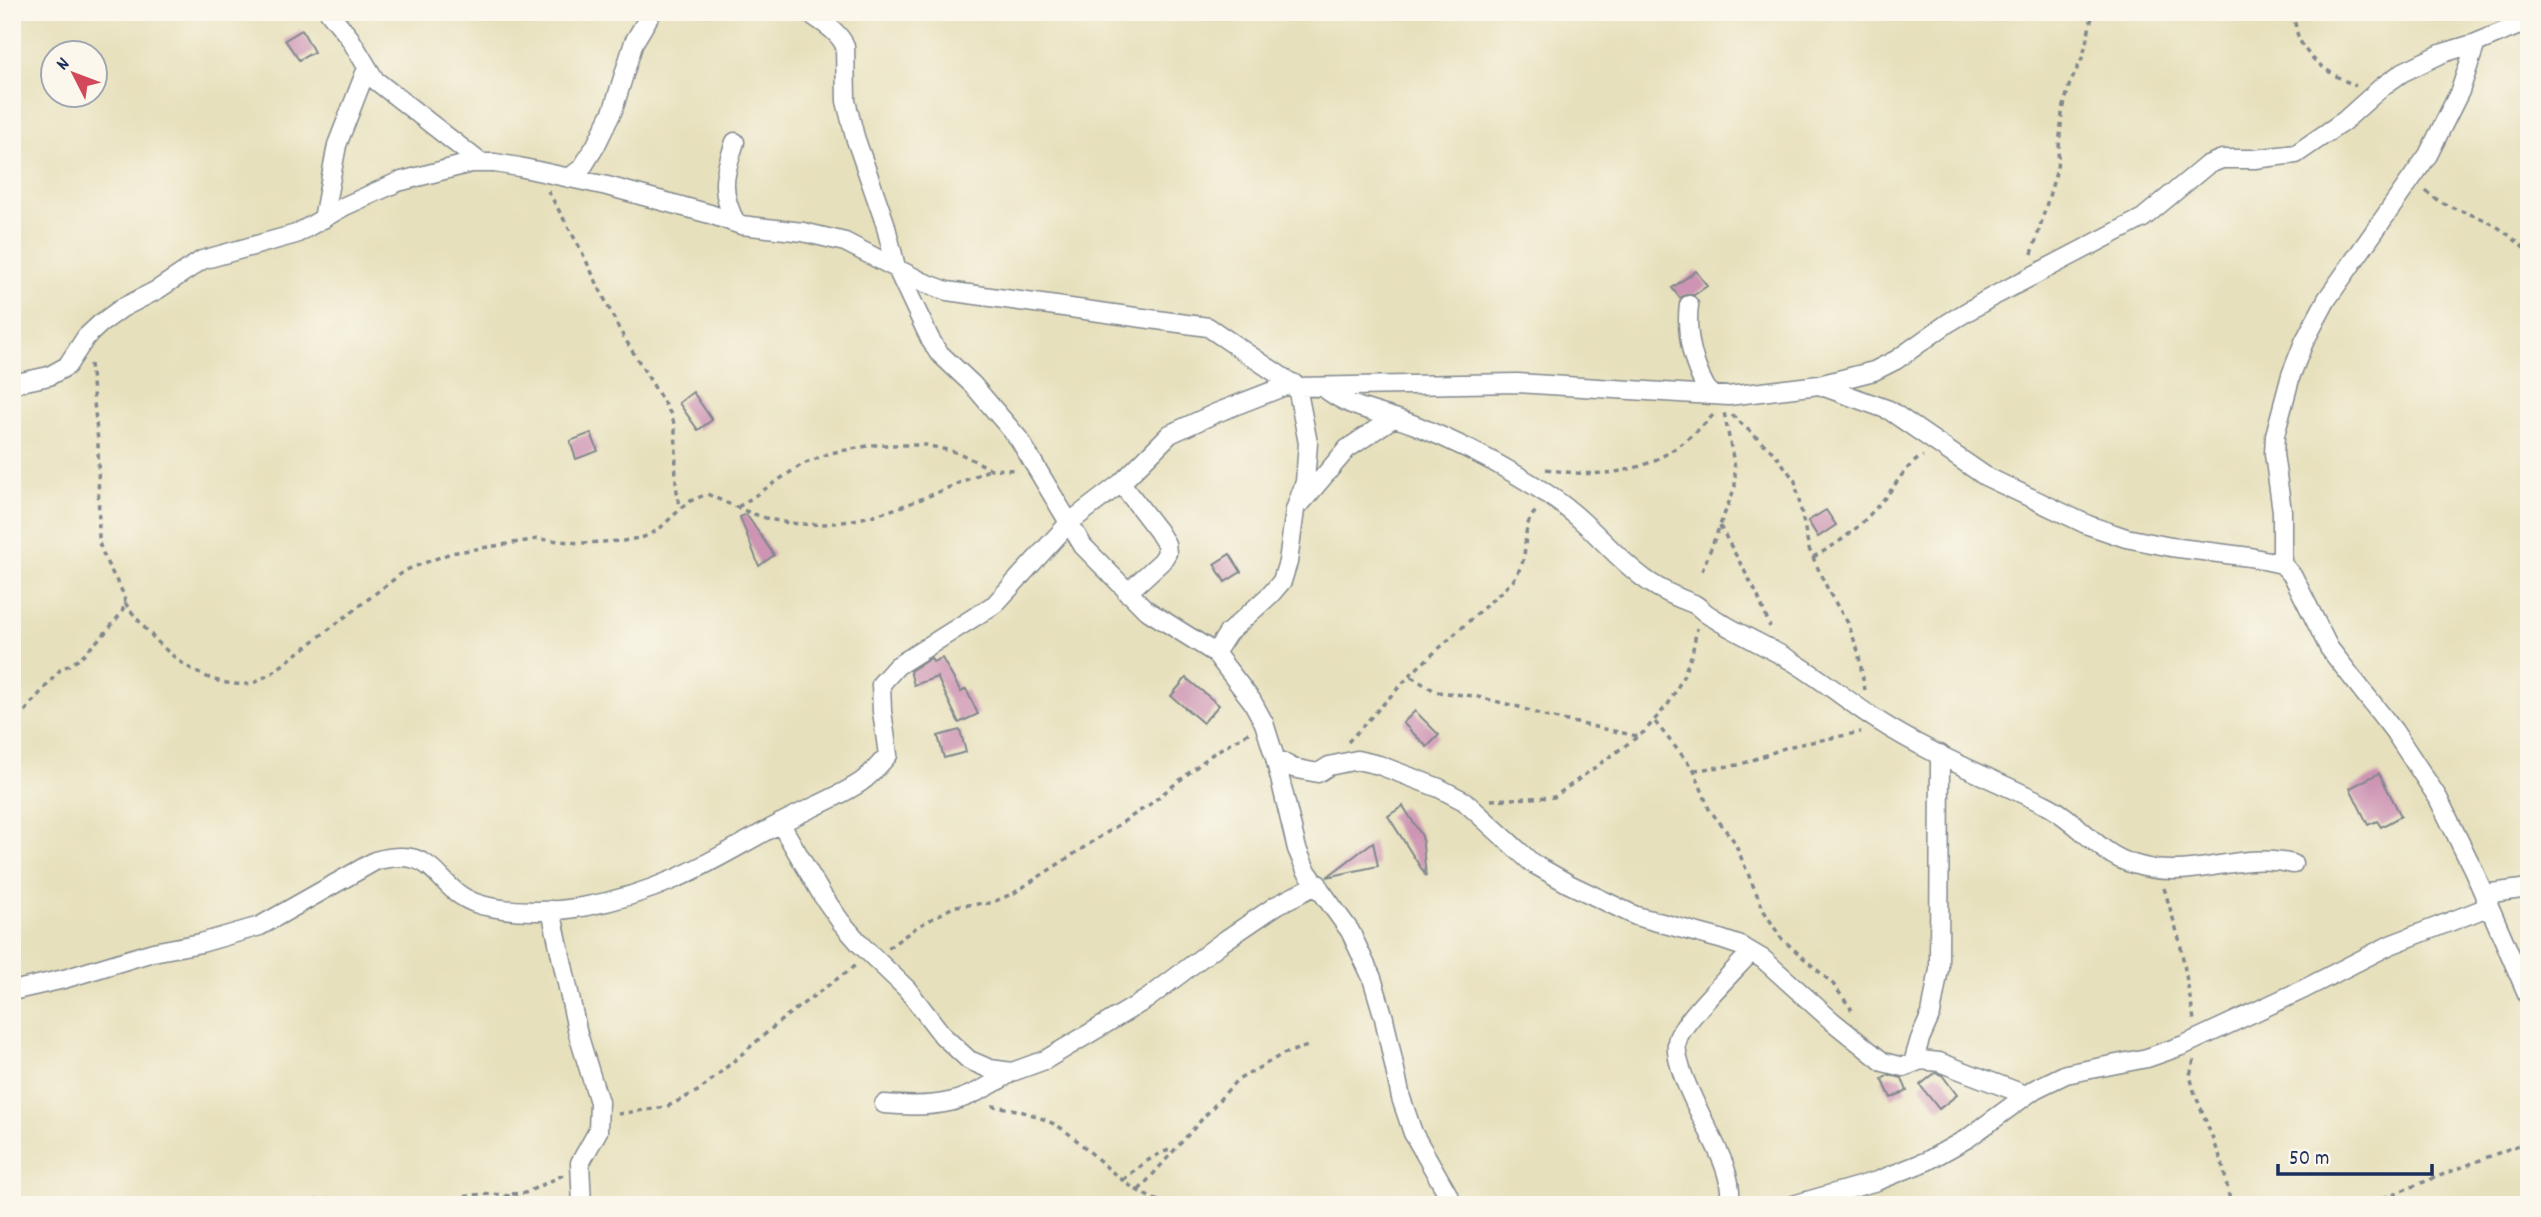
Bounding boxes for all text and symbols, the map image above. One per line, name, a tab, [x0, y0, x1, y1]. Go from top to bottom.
north arrow	[38, 38, 108, 108]
text: N	[51, 52, 77, 77]
scale bar	[2278, 1133, 2432, 1177]
text: 50 m	[2289, 1145, 2329, 1175]

